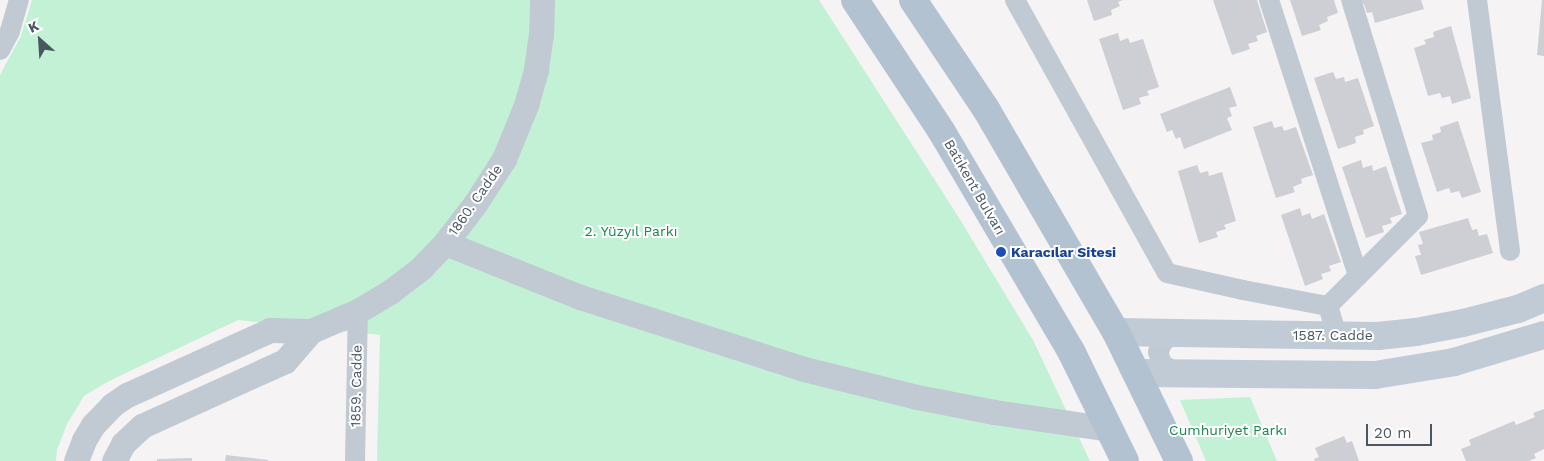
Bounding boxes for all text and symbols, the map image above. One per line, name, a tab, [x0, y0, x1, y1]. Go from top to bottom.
north arrow	[15, 15, 65, 65]
text: K	[26, 17, 41, 36]
street label: Batıkent Bulvarı	[941, 136, 1009, 238]
street label: 1860. Cadde	[444, 161, 506, 239]
park label: 2. Yüzyıl Parkı	[584, 223, 678, 239]
place label: Karacılar Sitesi	[1011, 244, 1116, 260]
marker: Karacılar Sitesi	[995, 246, 1007, 258]
street label: 1587. Cadde	[1293, 327, 1373, 343]
street label: 1859. Cadde	[347, 345, 365, 427]
scale bar	[1369, 414, 1435, 446]
park label: Cumhuriyet Parkı	[1169, 422, 1287, 438]
text: 20 m	[1374, 424, 1412, 442]

